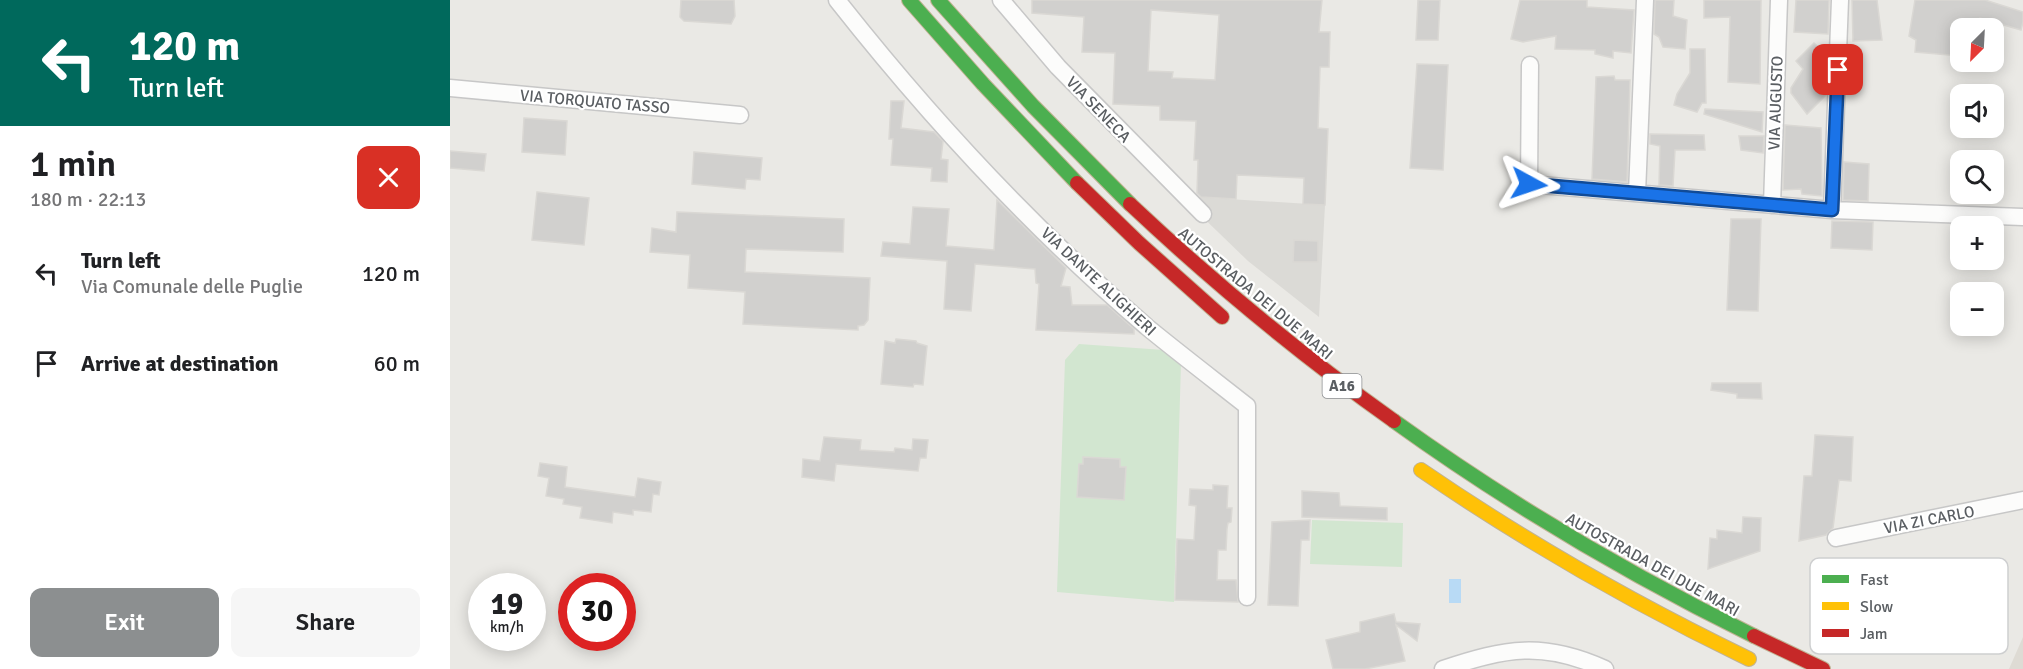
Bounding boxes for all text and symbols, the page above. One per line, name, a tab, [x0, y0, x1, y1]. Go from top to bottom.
north arrow	[1950, 18, 2004, 72]
map controls	[1950, 18, 2004, 336]
text: 120 m	[129, 21, 240, 72]
icon: left	[30, 24, 108, 102]
pin	[1812, 44, 1863, 95]
icon: arrive	[1821, 53, 1854, 86]
street label: VIA AUGUSTO	[1764, 55, 1788, 151]
text: Turn left	[129, 72, 224, 105]
street label: VIA SENECA	[1062, 72, 1135, 147]
button: sound	[1950, 84, 2004, 138]
street label: VIA TORQUATO TASSO	[519, 85, 671, 119]
text: 1 min	[30, 142, 116, 187]
button: close	[357, 146, 420, 209]
button: search	[1950, 150, 2004, 204]
position arrow	[1497, 152, 1561, 216]
text: 180 m · 22:13	[30, 187, 146, 212]
button: +	[1950, 216, 2004, 270]
street label: VIA DANTE ALIGHIERI	[1037, 223, 1160, 340]
street label: AUTOSTRADA DEI DUE MARI	[1174, 223, 1337, 364]
text: Turn left	[81, 247, 161, 274]
icon: left	[30, 257, 63, 290]
text: 120 m	[362, 260, 420, 287]
text: Via Comunale delle Puglie	[81, 274, 303, 299]
button: −	[1950, 282, 2004, 336]
icon: arrive	[30, 347, 63, 380]
text: Arrive at destination	[81, 350, 278, 377]
text: 60 m	[374, 350, 420, 377]
road number: A16	[1322, 374, 1362, 398]
street label: VIA ZI CARLO	[1882, 501, 1976, 539]
street label: AUTOSTRADA DEI DUE MARI	[1562, 509, 1743, 621]
legend	[1810, 558, 2008, 654]
text: Fast	[1860, 570, 1889, 590]
speed limit sign: 30	[558, 573, 636, 651]
text: 19	[491, 586, 523, 623]
button: Exit	[30, 588, 219, 657]
button: Share	[231, 588, 420, 657]
text: Slow	[1860, 597, 1894, 617]
text: km/h	[490, 618, 524, 636]
text: Jam	[1860, 624, 1888, 644]

